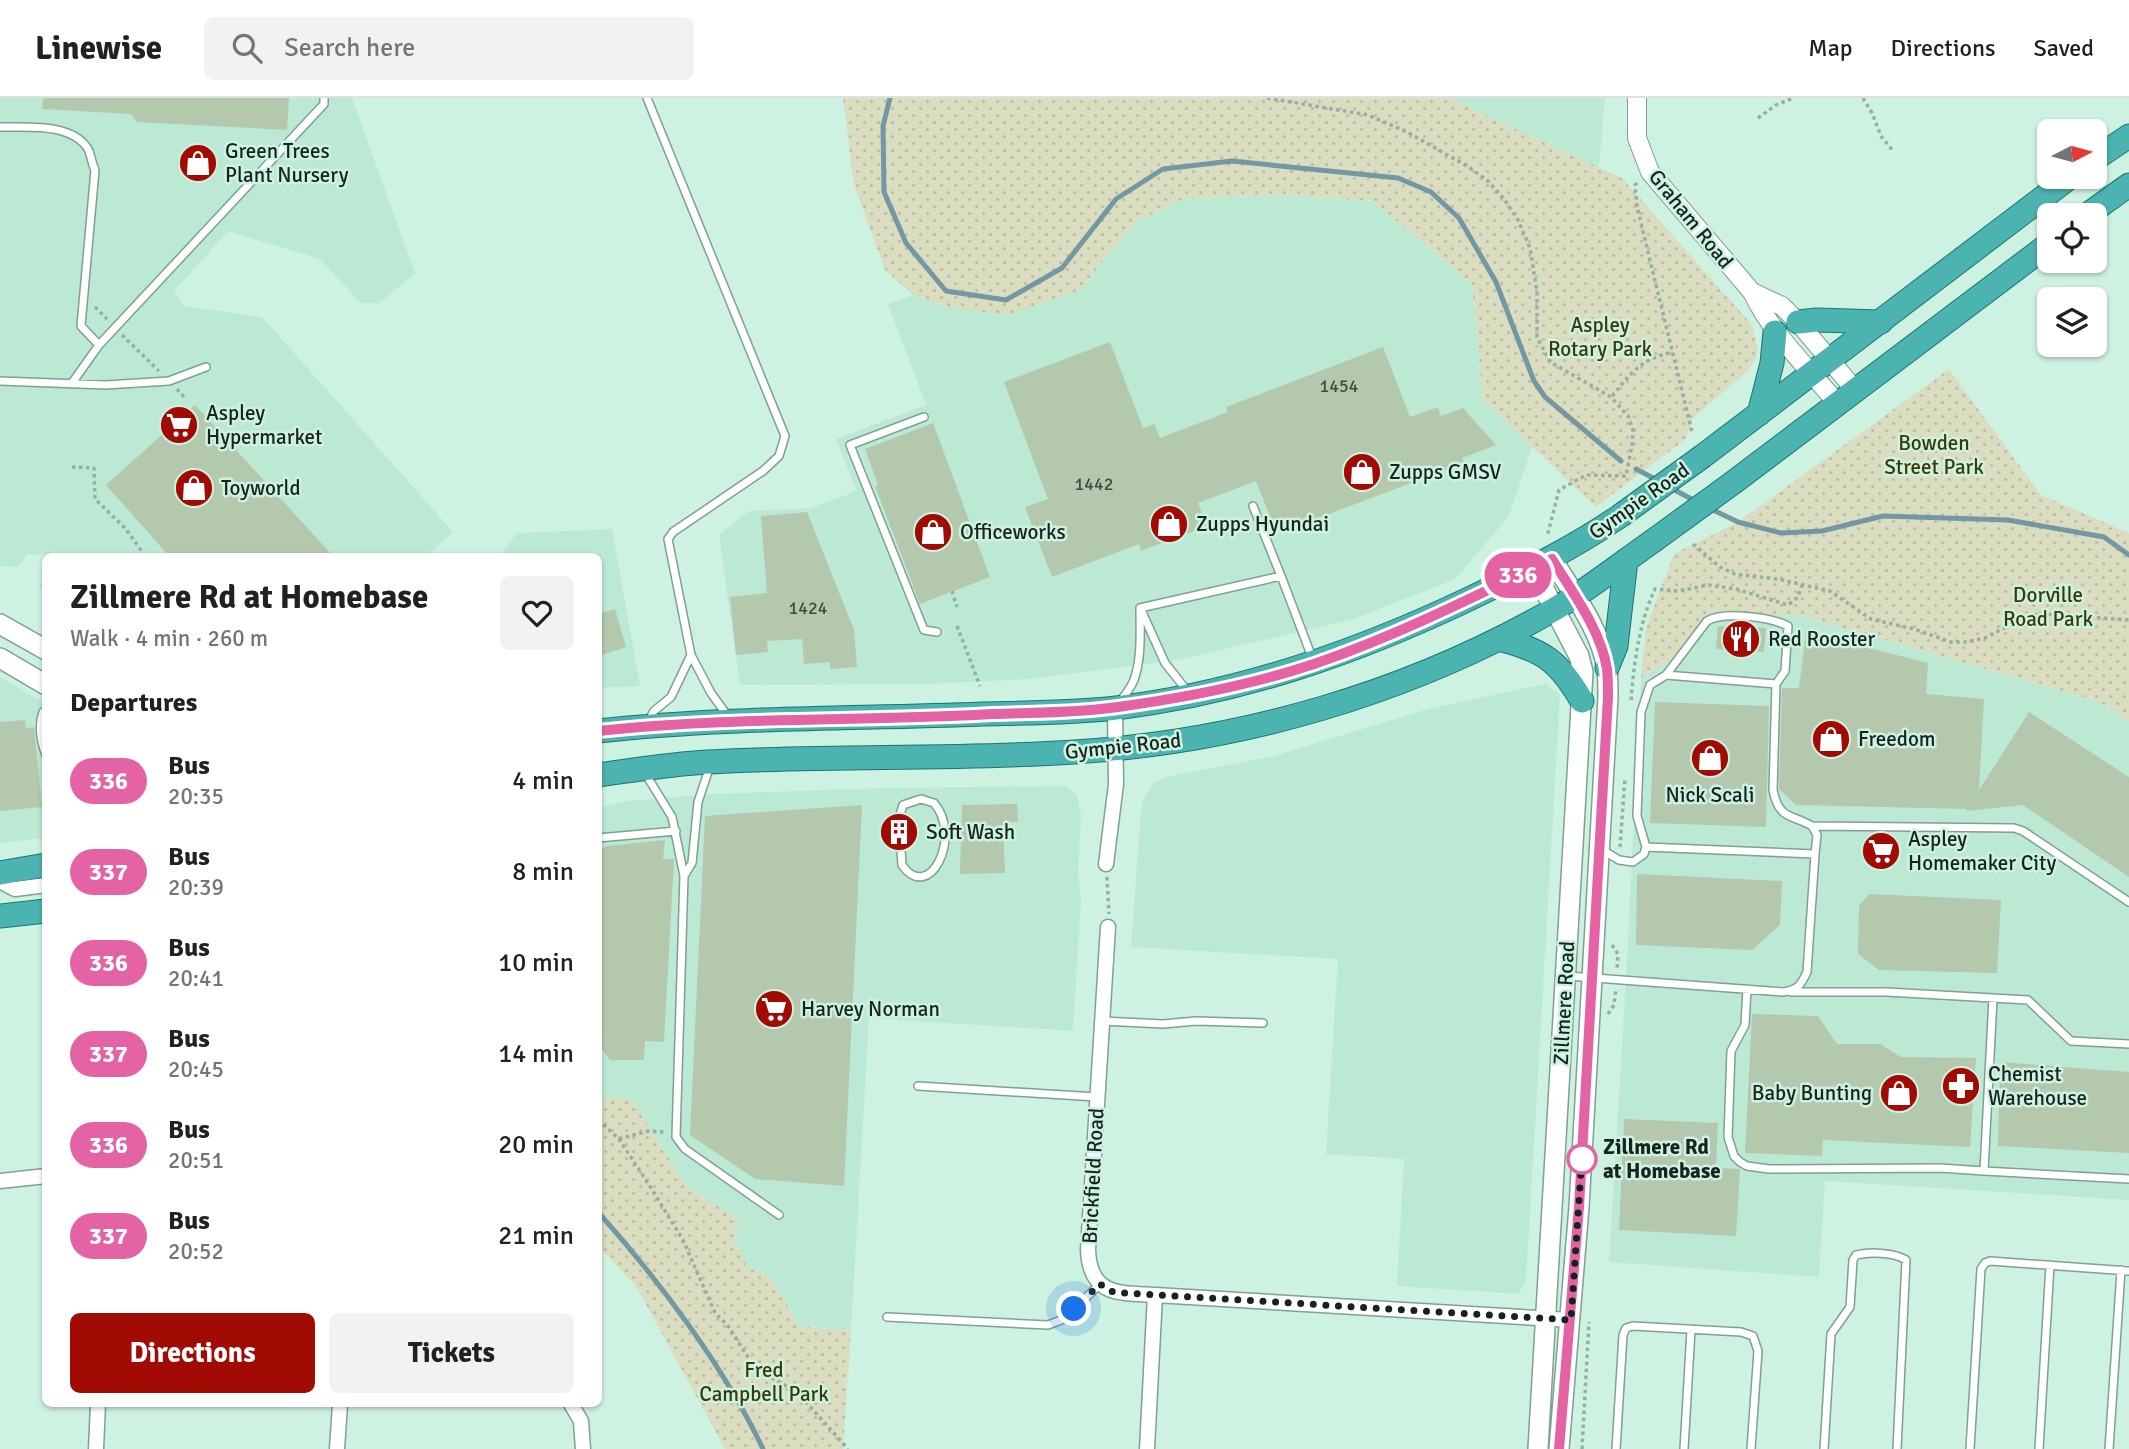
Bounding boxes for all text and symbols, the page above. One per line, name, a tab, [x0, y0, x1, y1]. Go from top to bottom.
search box	[204, 17, 694, 80]
text: Linewise	[35, 28, 162, 69]
icon: search	[228, 29, 266, 67]
text: Search here	[284, 32, 415, 64]
text: Map	[1808, 33, 1853, 63]
text: Directions	[1891, 33, 1996, 63]
text: Saved	[2034, 33, 2094, 63]
north arrow	[2037, 119, 2107, 189]
map controls	[2037, 119, 2107, 357]
place label: Green Trees Plant Nursery	[225, 138, 349, 188]
shop icon: Green Trees Plant Nursery	[177, 142, 219, 184]
street label: Graham Road	[1643, 164, 1739, 274]
button: locate	[2037, 203, 2107, 273]
button: layers	[2037, 287, 2107, 357]
park label: Aspley Rotary Park	[1548, 312, 1653, 362]
house number: 1454	[1320, 375, 1359, 397]
place label: Aspley Hypermarket	[206, 400, 322, 450]
supermarket icon: Aspley Hypermarket	[158, 404, 200, 446]
park label: Bowden Street Park	[1884, 430, 1984, 480]
shop icon: Zupps GMSV	[1341, 451, 1383, 493]
street label: Gympie Road	[1584, 457, 1694, 545]
place label: Zupps GMSV	[1389, 459, 1501, 485]
shop icon: Toyworld	[173, 467, 215, 509]
house number: 1442	[1075, 473, 1113, 495]
place label: Toyworld	[221, 475, 301, 501]
shop icon: Zupps Hyundai	[1148, 503, 1190, 545]
shop icon: Officeworks	[912, 511, 954, 553]
place label: Zupps Hyundai	[1196, 511, 1329, 537]
place label: Officeworks	[960, 519, 1066, 545]
line badge: 336	[1478, 552, 1558, 598]
text: 336	[1499, 560, 1537, 590]
button: heart	[500, 576, 574, 650]
text: Zillmere Rd at Homebase	[70, 577, 428, 618]
park label: Dorville Road Park	[2003, 582, 2093, 632]
house number: 1424	[789, 597, 828, 619]
restaurant icon: Red Rooster	[1720, 618, 1762, 660]
text: Walk · 4 min · 260 m	[70, 624, 268, 653]
place label: Red Rooster	[1768, 626, 1876, 652]
text: Departures	[70, 687, 197, 719]
shop icon: Freedom	[1810, 718, 1852, 760]
place label: Freedom	[1858, 726, 1936, 752]
street label: Gympie Road	[1064, 727, 1182, 765]
shop icon: Nick Scali	[1689, 737, 1731, 779]
text: Bus	[168, 750, 210, 782]
text: 4 min	[512, 765, 574, 797]
text: 336	[89, 766, 128, 796]
text: 20:35	[168, 782, 224, 811]
place label: Nick Scali	[1666, 782, 1754, 808]
building icon: Soft Wash	[878, 811, 920, 853]
place label: Soft Wash	[926, 819, 1015, 845]
place label: Aspley Homemaker City	[1908, 826, 2056, 876]
supermarket icon: Aspley Homemaker City	[1860, 830, 1902, 872]
text: Bus	[168, 841, 210, 873]
text: 8 min	[512, 856, 574, 888]
text: 337	[89, 857, 128, 887]
text: 20:39	[168, 873, 224, 902]
text: Bus	[168, 932, 210, 964]
street label: Zillmere Road	[1548, 940, 1580, 1066]
text: 10 min	[498, 947, 574, 979]
text: 336	[89, 948, 128, 978]
text: 20:41	[168, 964, 224, 993]
supermarket icon: Harvey Norman	[753, 988, 795, 1030]
place label: Harvey Norman	[801, 996, 940, 1022]
text: Bus	[168, 1023, 210, 1055]
text: 14 min	[498, 1038, 574, 1070]
text: 337	[89, 1039, 128, 1069]
text: 20:45	[168, 1055, 224, 1084]
place label: Chemist Warehouse	[1988, 1061, 2087, 1111]
pharmacy icon: Chemist Warehouse	[1940, 1065, 1982, 1107]
shop icon: Baby Bunting	[1878, 1072, 1920, 1114]
place label: Baby Bunting	[1752, 1080, 1872, 1106]
street label: Brickfield Road	[1076, 1107, 1110, 1245]
text: Bus	[168, 1114, 210, 1146]
text: 20 min	[498, 1129, 574, 1161]
text: 336	[89, 1130, 128, 1160]
place label: Zillmere Rd at Homebase	[1603, 1134, 1721, 1184]
marker: Zillmere Rd at Homebase	[1567, 1144, 1597, 1174]
text: 20:51	[168, 1146, 224, 1175]
text: Bus	[168, 1205, 210, 1237]
text: 21 min	[498, 1220, 574, 1252]
text: 337	[89, 1221, 128, 1251]
text: 20:52	[168, 1237, 224, 1266]
your location	[1056, 1291, 1091, 1326]
button: Directions	[70, 1313, 315, 1393]
button: Tickets	[329, 1313, 574, 1393]
park label: Fred Campbell Park	[699, 1357, 829, 1407]

